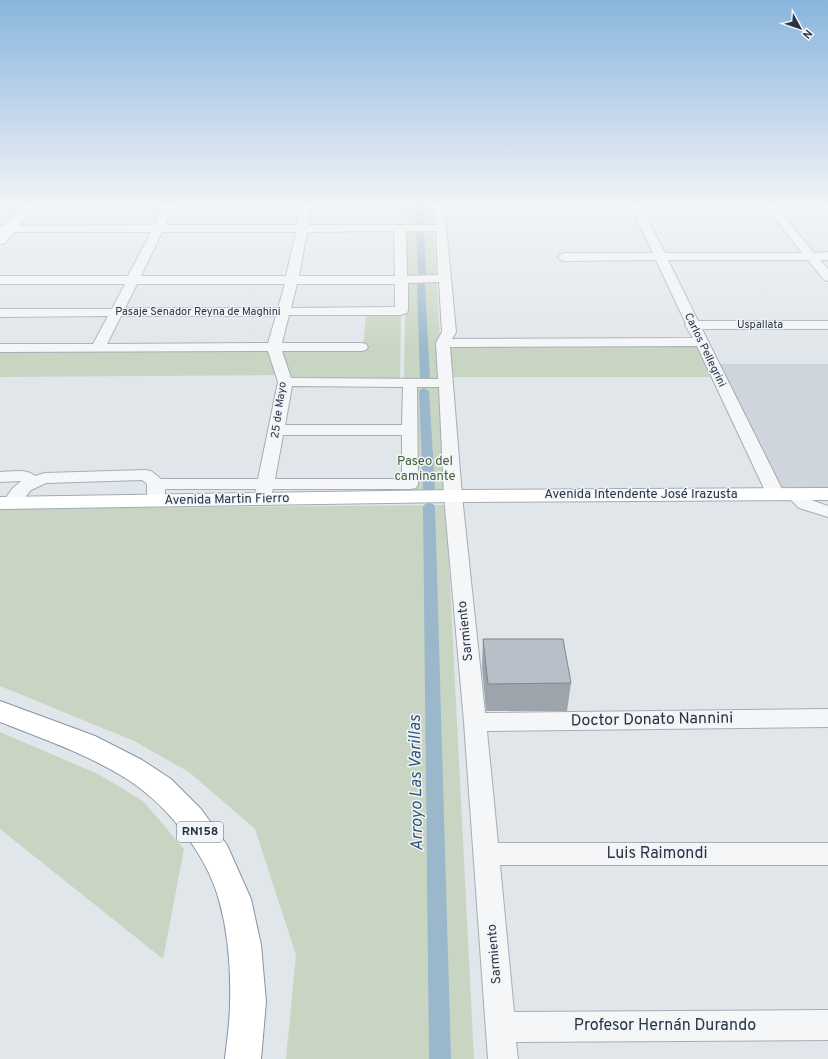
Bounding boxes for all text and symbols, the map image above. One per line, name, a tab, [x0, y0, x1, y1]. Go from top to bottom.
north arrow	[780, 8, 820, 48]
text: N	[799, 26, 815, 41]
street label: Pasaje Senador Reyna de Maghini	[115, 305, 281, 319]
street label: Carlos Pellegrini	[681, 311, 729, 389]
street label: Uspallata	[737, 318, 783, 332]
street label: 25 de Mayo	[268, 381, 290, 439]
park label: Paseo del caminante	[395, 454, 455, 485]
street label: Avenida Intendente José Irazusta	[544, 487, 738, 503]
street label: Avenida Martin Fierro	[164, 491, 290, 509]
street label: Sarmiento	[455, 600, 477, 662]
street label: Doctor Donato Nannini	[570, 709, 734, 731]
water label: Arroyo Las Varillas	[405, 714, 429, 851]
road number: RN158	[177, 822, 223, 842]
street label: Luis Raimondi	[606, 844, 708, 864]
street label: Sarmiento	[484, 923, 506, 985]
street label: Profesor Hernán Durando	[574, 1016, 756, 1036]

